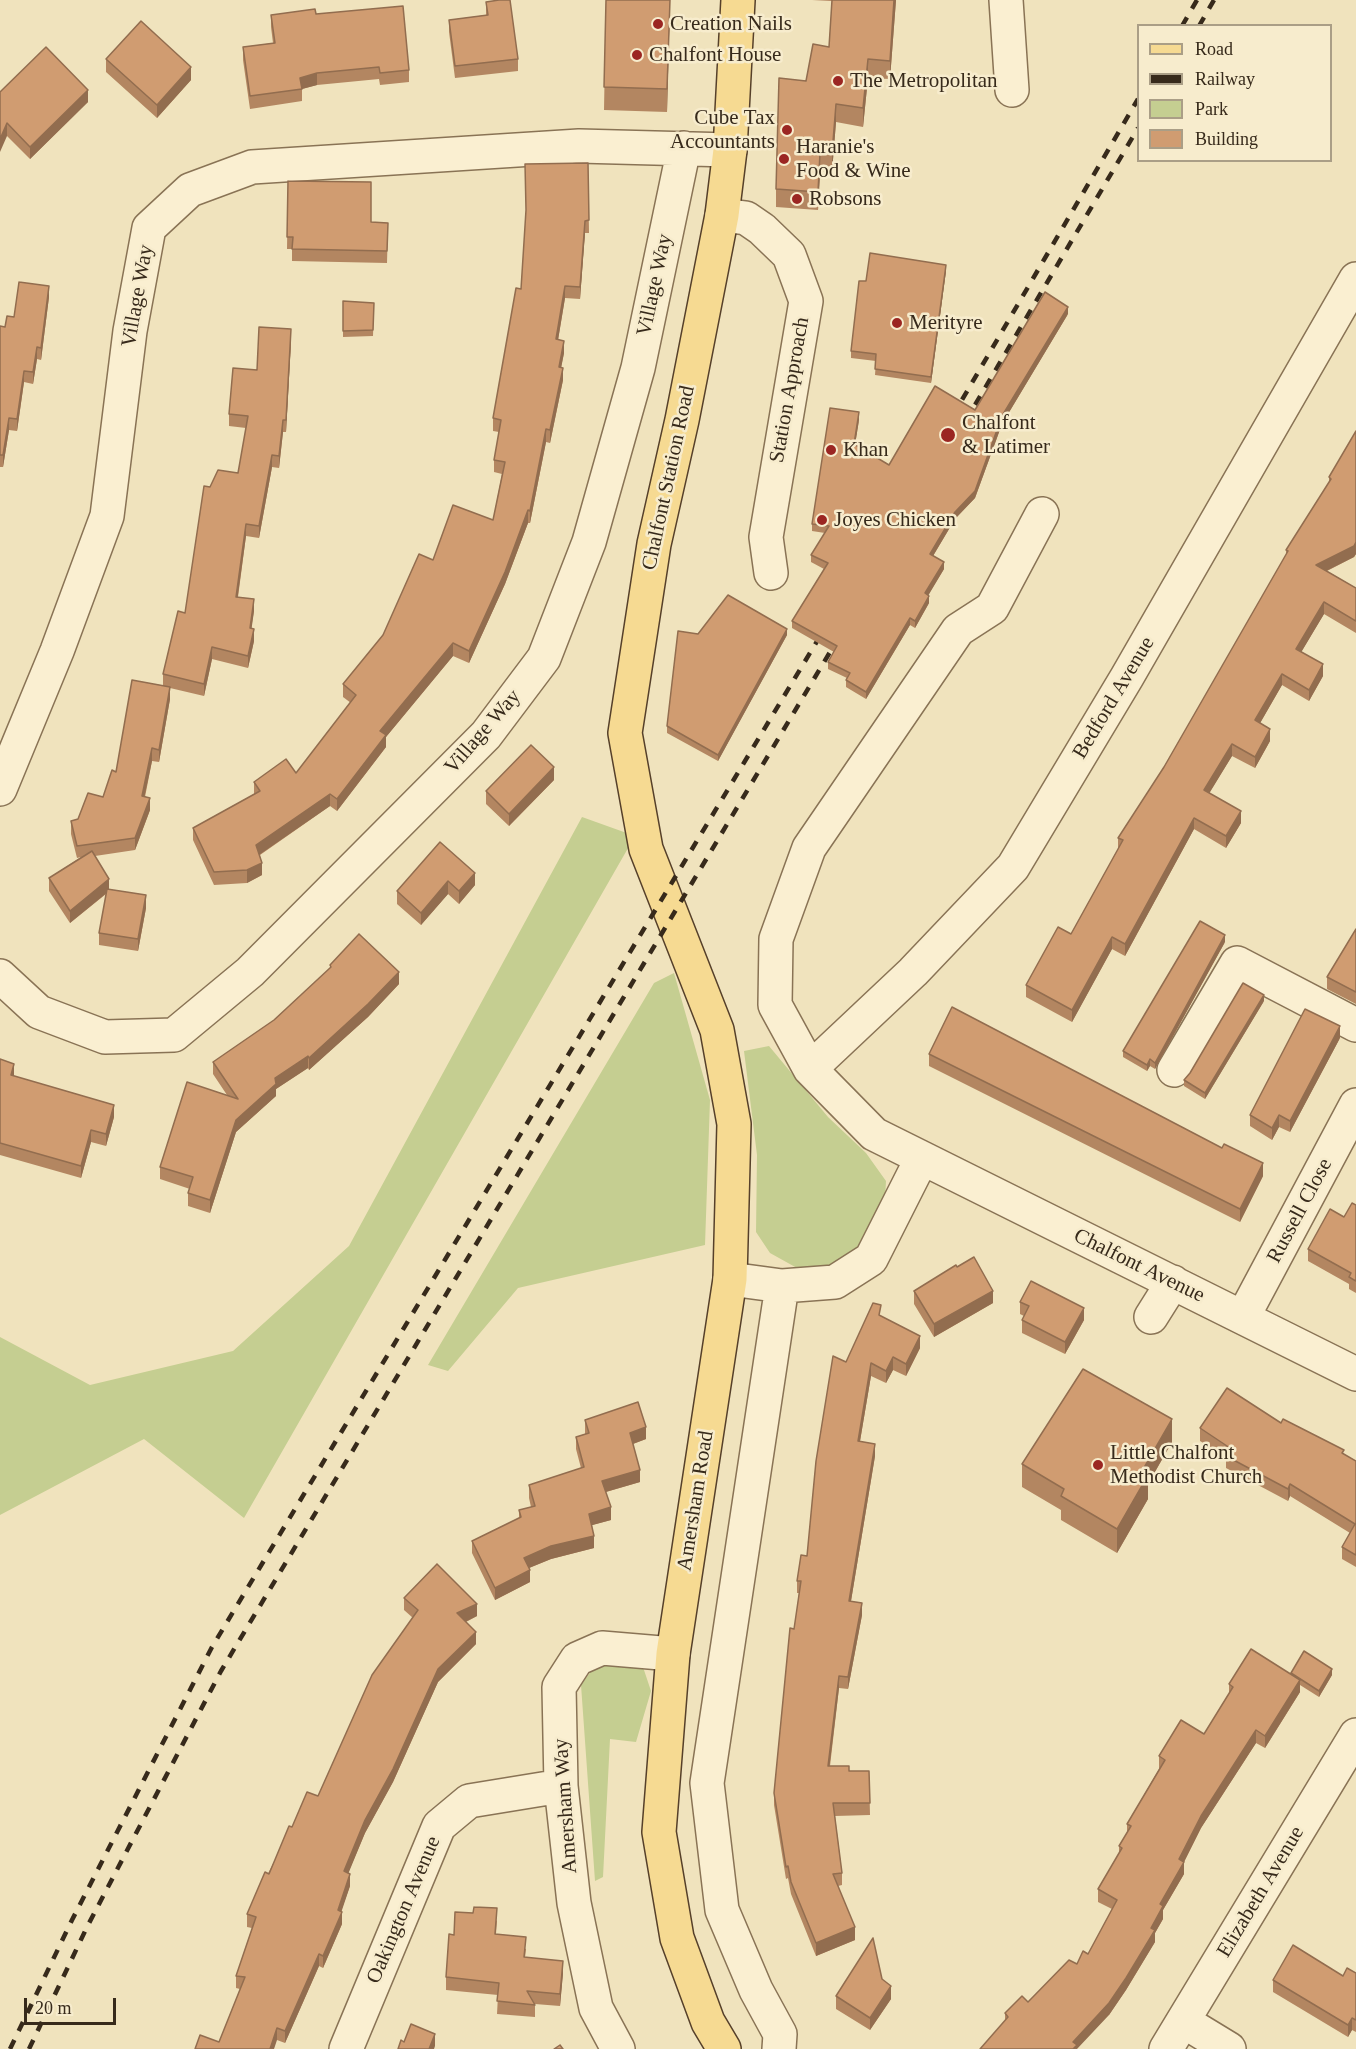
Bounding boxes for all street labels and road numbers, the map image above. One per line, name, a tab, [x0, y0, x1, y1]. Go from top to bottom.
street label: Village Way	[632, 232, 678, 338]
street label: Village Way	[117, 243, 159, 349]
street label: Station Approach	[765, 315, 815, 465]
street label: Chalfont Station Road	[637, 384, 701, 572]
street label: Bedford Avenue	[1068, 632, 1160, 764]
street label: Village Way	[439, 685, 527, 779]
street label: Russell Close	[1262, 1154, 1338, 1268]
street label: Chalfont Avenue	[1069, 1223, 1209, 1309]
street label: Amersham Road	[672, 1429, 720, 1573]
street label: Amersham Way	[549, 1738, 583, 1874]
street label: Elizabeth Avenue	[1212, 1822, 1310, 1962]
street label: Oakington Avenue	[362, 1833, 446, 1987]

